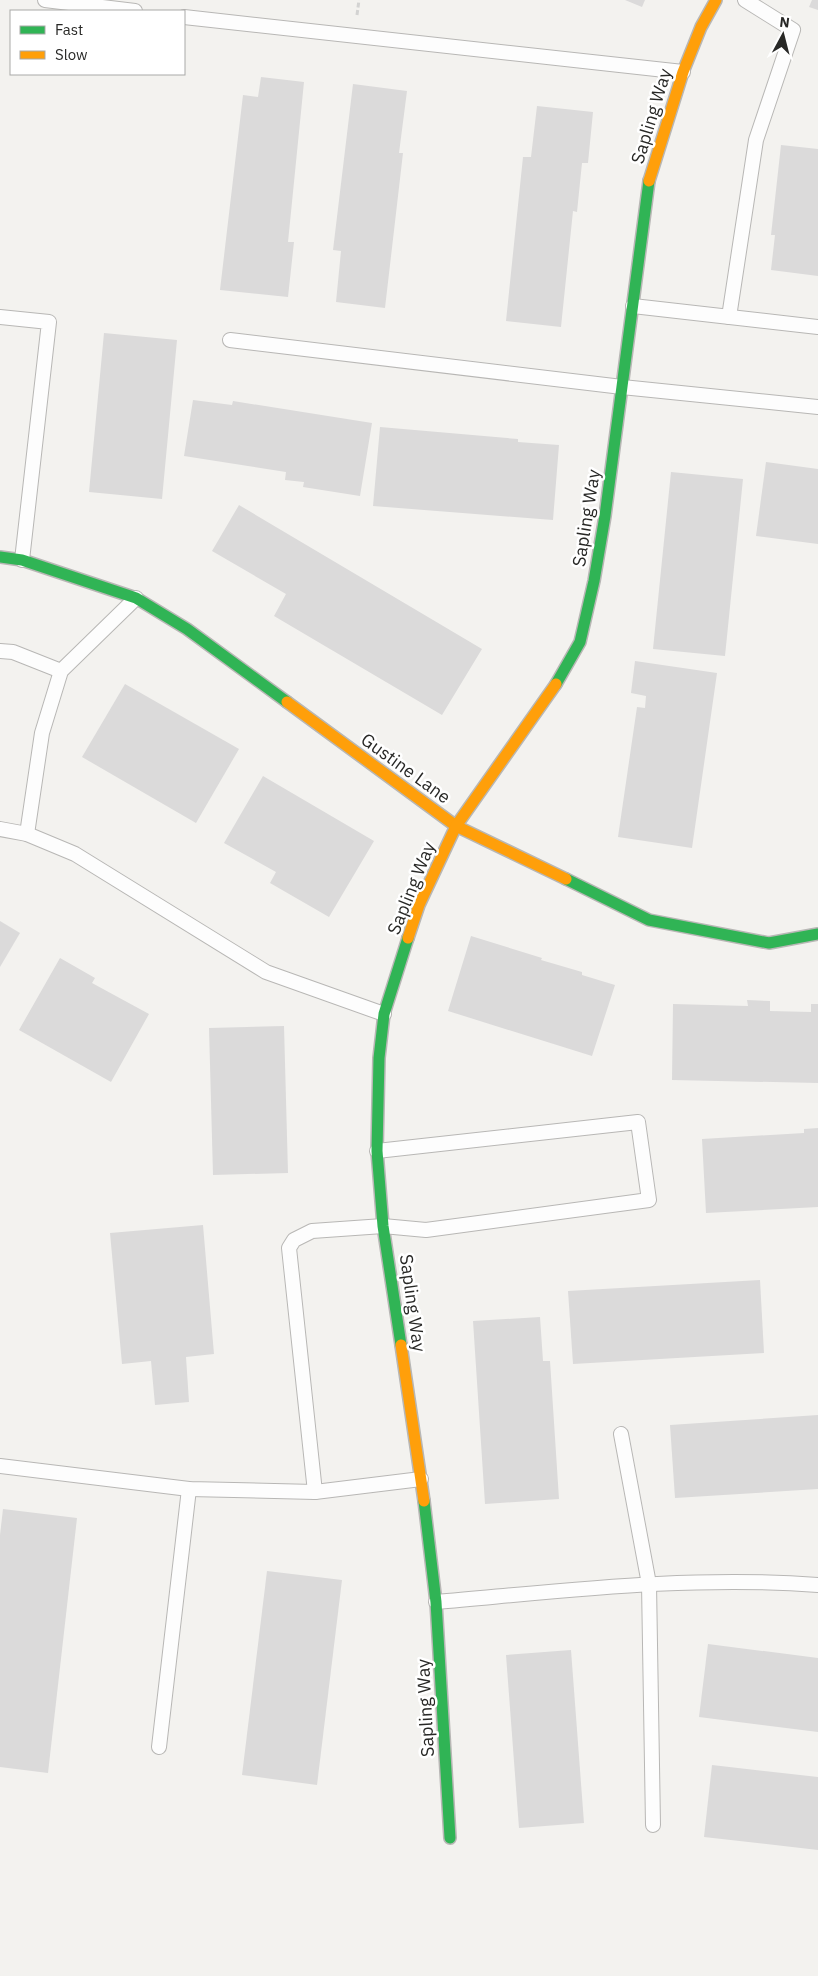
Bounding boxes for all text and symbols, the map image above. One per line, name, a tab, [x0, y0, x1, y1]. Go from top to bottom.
legend	[10, 10, 185, 75]
north arrow	[758, 10, 808, 60]
text: N	[778, 13, 791, 32]
text: Fast	[55, 20, 83, 39]
text: Slow	[55, 45, 88, 64]
street label: Sapling Way	[626, 66, 676, 166]
street label: Sapling Way	[567, 468, 605, 568]
street label: Gustine Lane	[357, 728, 455, 808]
street label: Sapling Way	[382, 838, 440, 938]
street label: Sapling Way	[395, 1253, 431, 1353]
street label: Sapling Way	[411, 1658, 439, 1758]

